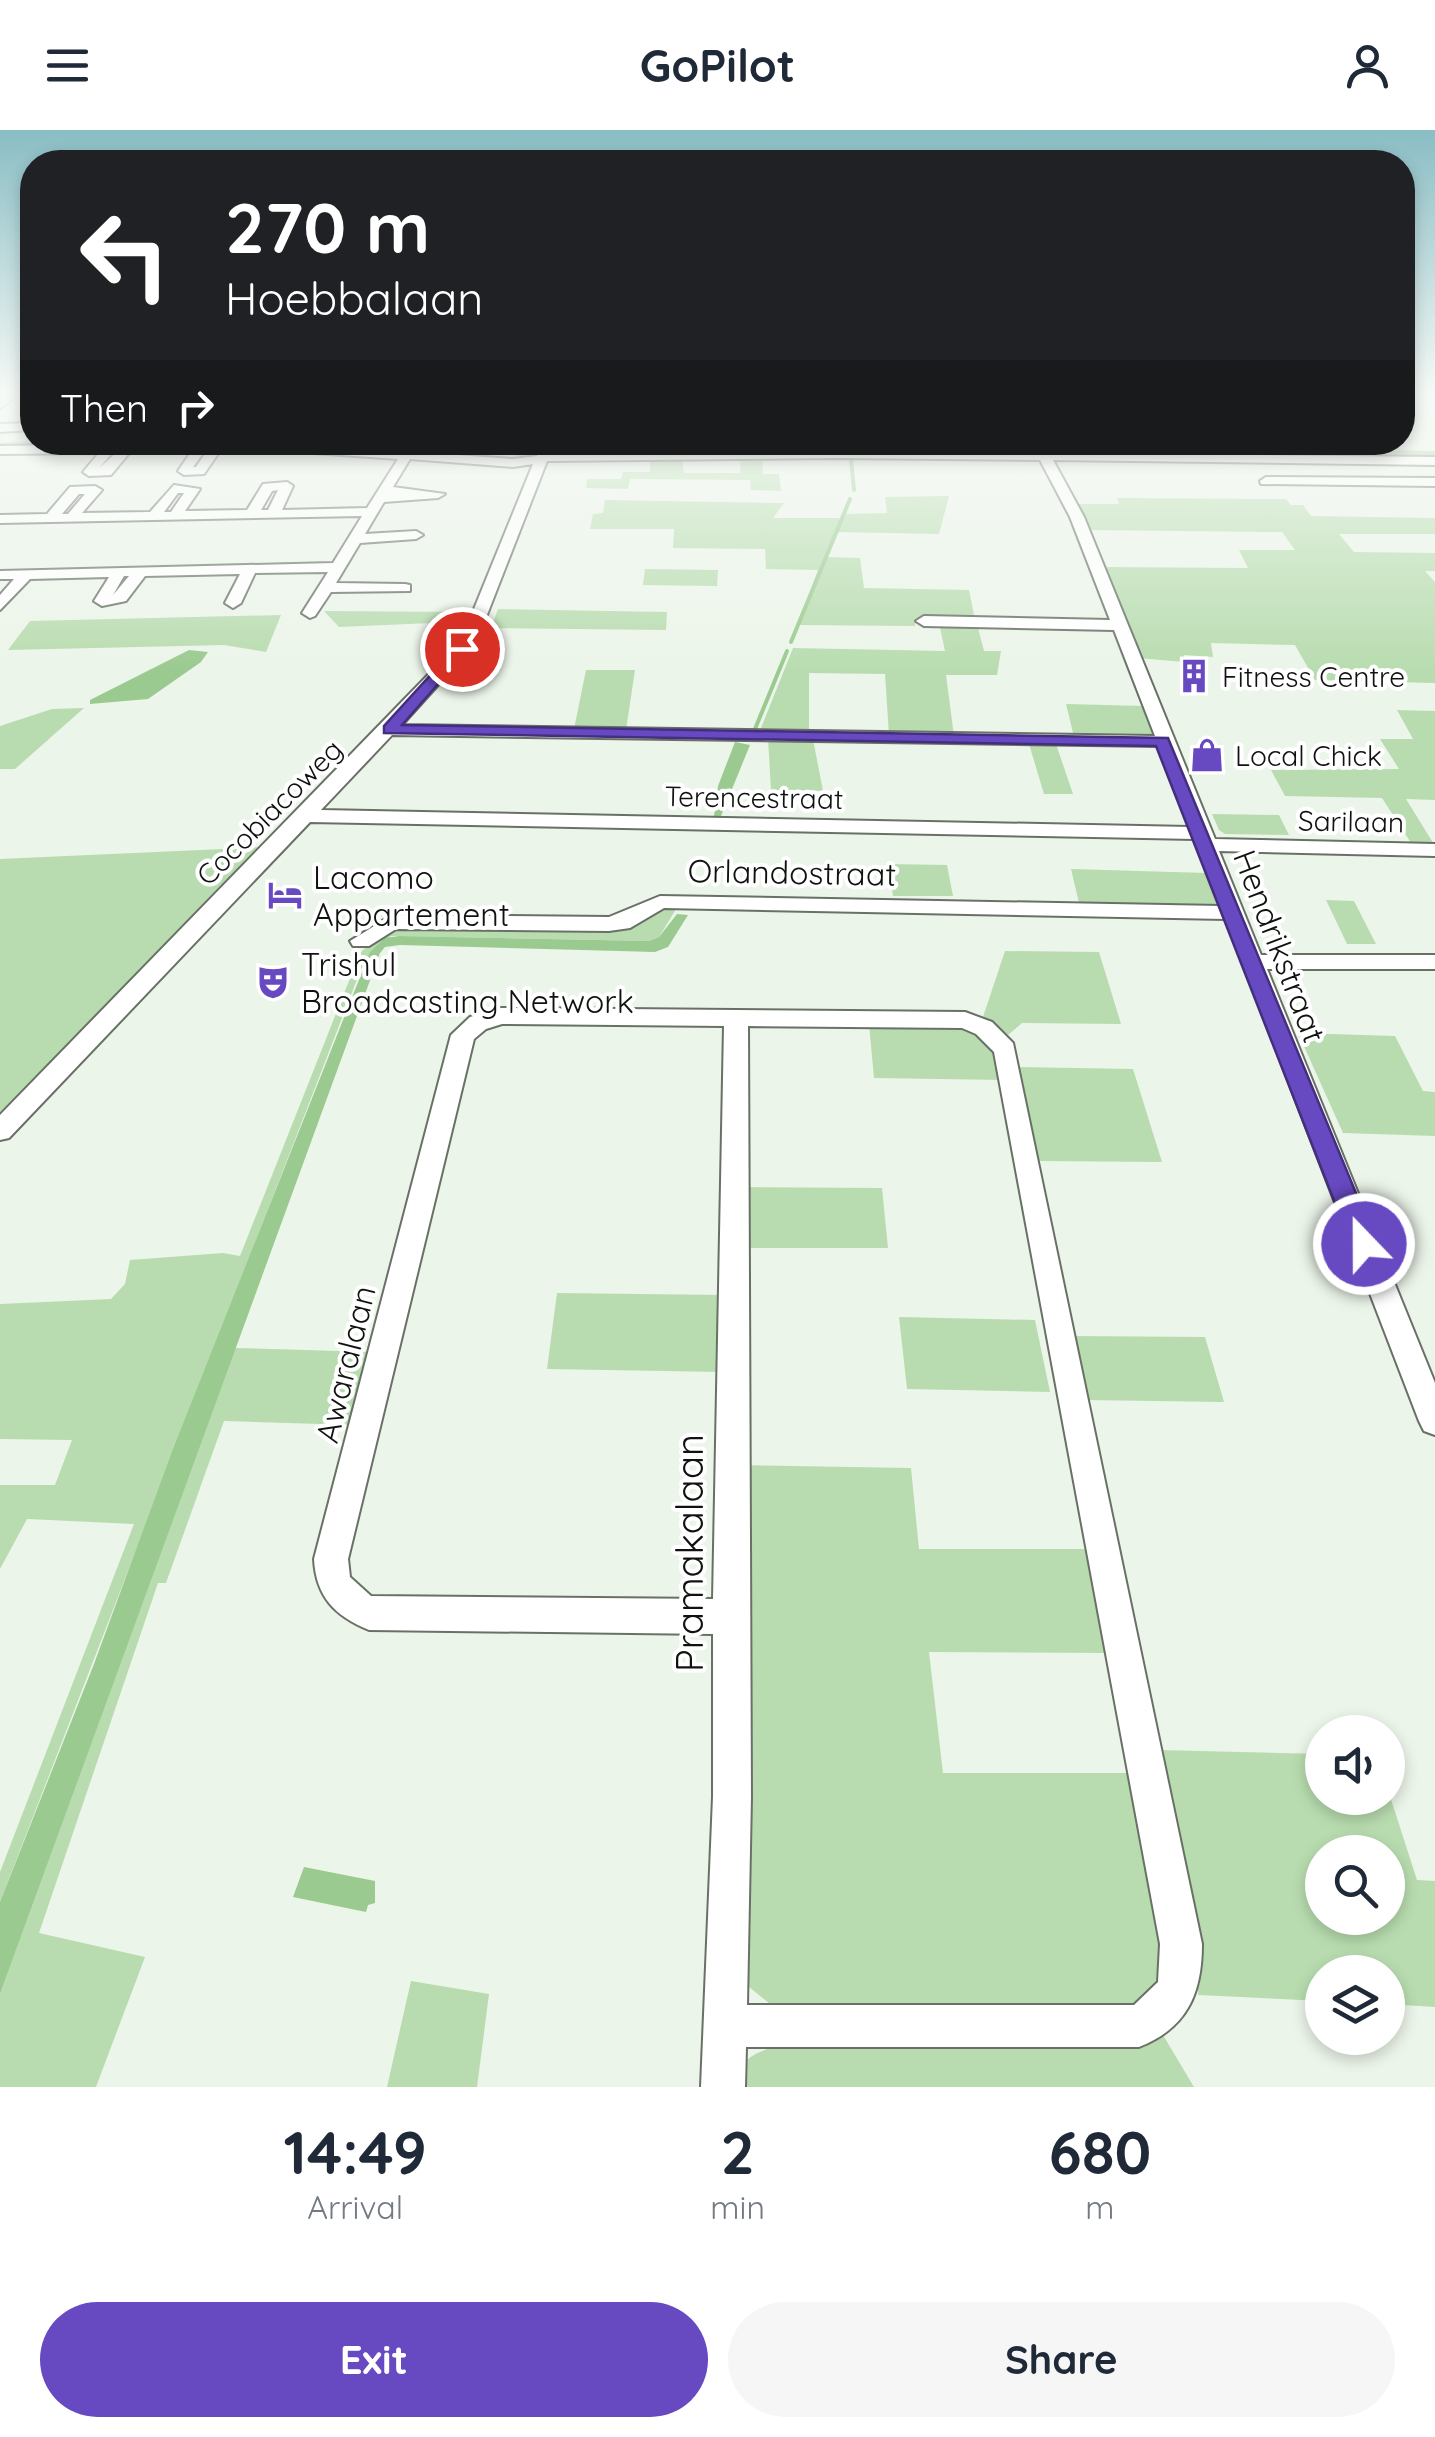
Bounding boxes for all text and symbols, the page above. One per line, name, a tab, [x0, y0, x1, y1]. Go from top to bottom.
text: GoPilot	[640, 37, 795, 93]
icon: menu	[40, 38, 95, 93]
icon: person	[1340, 38, 1395, 93]
text: 270 m	[225, 183, 430, 271]
icon: left	[60, 190, 190, 320]
text: Hoebbalaan	[225, 270, 483, 326]
icon: right	[168, 380, 223, 435]
text: Then	[60, 384, 148, 432]
pin	[420, 607, 505, 692]
icon: arrive	[435, 622, 490, 677]
building icon: Fitness Centre	[1175, 657, 1213, 695]
place label: Fitness Centre	[1222, 659, 1405, 694]
street label: Cocobiacoweg	[189, 732, 349, 892]
shop icon: Local Chick	[1188, 736, 1226, 774]
place label: Local Chick	[1235, 738, 1382, 773]
street label: Terencestraat	[664, 778, 844, 816]
street label: Sarilaan	[1298, 803, 1404, 839]
street label: Hendrikstraat	[1225, 844, 1335, 1048]
street label: Orlandostraat	[687, 850, 897, 894]
place label: Lacomo Appartement	[313, 857, 510, 934]
hotel icon: Lacomo Appartement	[266, 876, 304, 914]
place label: Trishul Broadcasting Network	[301, 944, 634, 1021]
theatre icon: Trishul Broadcasting Network	[254, 963, 292, 1001]
position arrow	[1312, 1192, 1416, 1296]
street label: Awaralaan	[306, 1281, 384, 1447]
street label: Pramakalaan	[665, 1434, 713, 1672]
map controls	[1305, 1715, 1405, 2055]
button: sound	[1305, 1715, 1405, 1815]
button: search	[1305, 1835, 1405, 1935]
button: layers	[1305, 1955, 1405, 2055]
text: 14:49	[284, 2114, 427, 2189]
text: 2	[721, 2114, 755, 2189]
text: 680	[1048, 2114, 1151, 2189]
text: Arrival	[307, 2187, 403, 2227]
text: min	[710, 2187, 765, 2227]
text: m	[1085, 2187, 1115, 2227]
button: Exit	[40, 2302, 708, 2417]
button: Share	[728, 2302, 1395, 2417]

